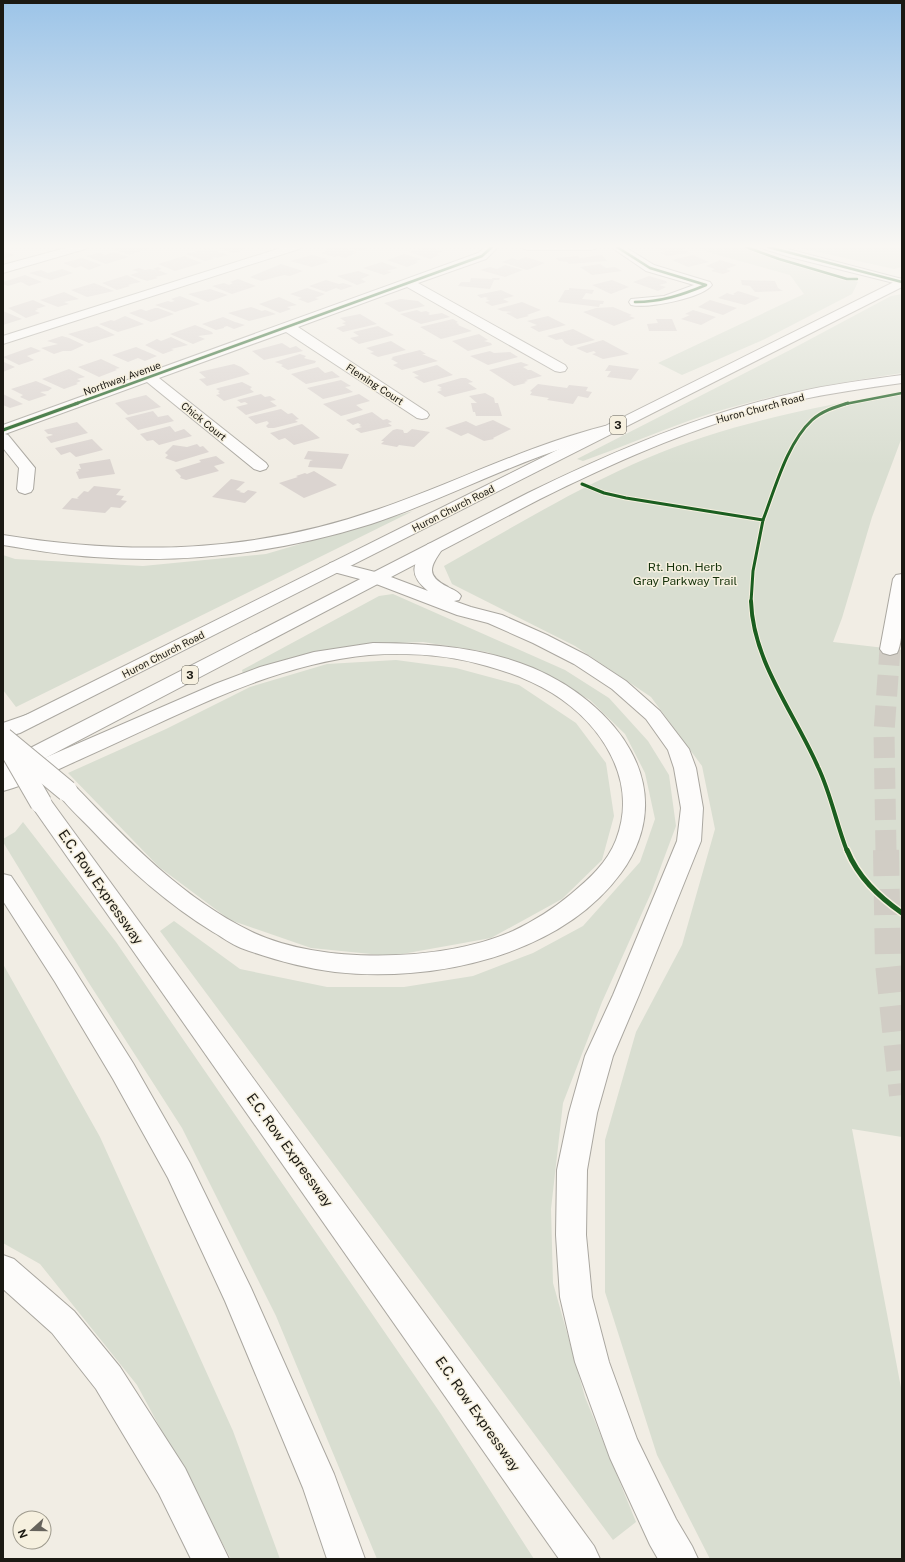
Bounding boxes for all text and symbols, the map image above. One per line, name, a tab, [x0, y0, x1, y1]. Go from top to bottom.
street label: Northway Avenue	[82, 358, 163, 398]
street label: Fleming Court	[344, 361, 406, 407]
street label: Huron Church Road	[715, 390, 805, 426]
street label: Chick Court	[179, 399, 229, 443]
road number: 3	[610, 416, 626, 434]
street label: Huron Church Road	[410, 482, 496, 534]
park label: Rt. Hon. Herb Gray Parkway Trail	[633, 560, 737, 588]
street label: Huron Church Road	[120, 628, 206, 680]
road number: 3	[182, 666, 198, 684]
street label: E.C. Row Expressway	[55, 827, 147, 948]
street label: E.C. Row Expressway	[243, 1090, 337, 1210]
street label: E.C. Row Expressway	[432, 1354, 524, 1475]
north arrow	[12, 1510, 52, 1550]
text: N	[16, 1527, 30, 1540]

